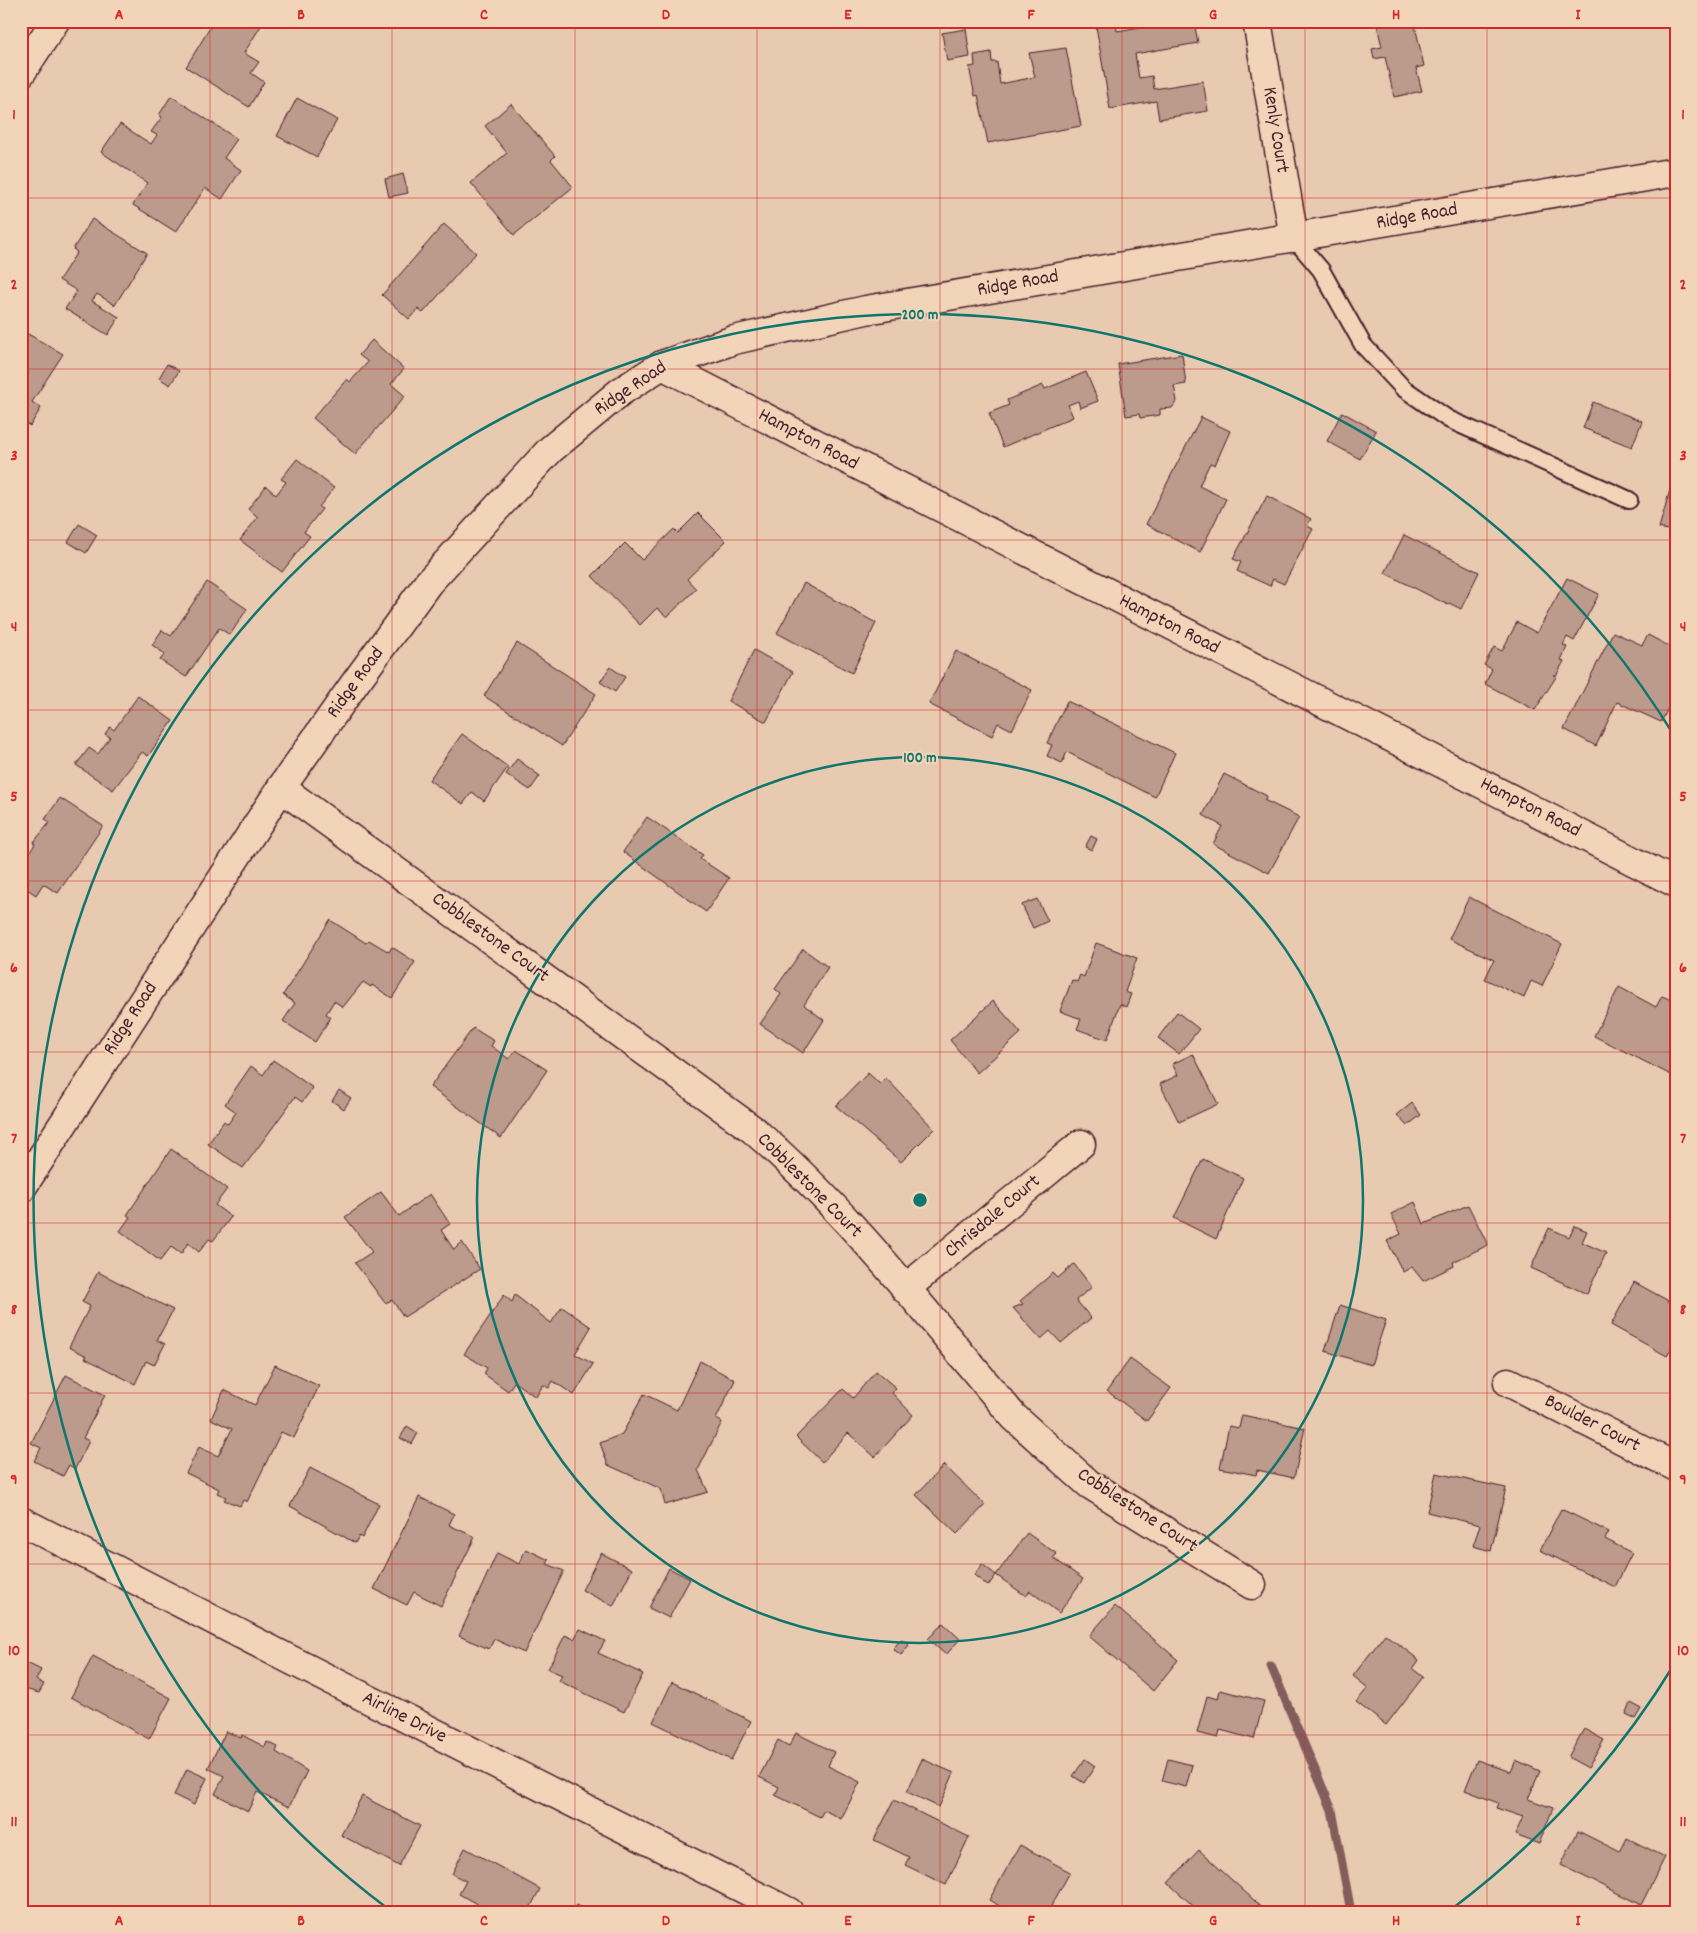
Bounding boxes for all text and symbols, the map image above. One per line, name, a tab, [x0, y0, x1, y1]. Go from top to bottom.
text: A	[115, 4, 124, 27]
text: B	[297, 4, 305, 27]
text: C	[480, 4, 488, 27]
text: D	[662, 4, 671, 27]
text: E	[844, 4, 852, 27]
text: F	[1027, 4, 1035, 27]
text: G	[1209, 4, 1217, 27]
text: H	[1392, 4, 1400, 27]
text: I	[1576, 4, 1582, 27]
street label: Kenly Court	[1254, 85, 1296, 175]
text: 1	[12, 104, 16, 127]
text: 1	[1681, 104, 1685, 127]
street label: Ridge Road	[1374, 196, 1460, 238]
street label: Ridge Road	[975, 263, 1061, 305]
text: 2	[11, 274, 18, 297]
text: 2	[1680, 274, 1687, 297]
text: 200 m	[902, 305, 938, 327]
street label: Ridge Road	[589, 354, 673, 424]
street label: Hampton Road	[753, 402, 863, 478]
text: 3	[10, 445, 18, 468]
text: 3	[1679, 445, 1687, 468]
street label: Hampton Road	[1114, 588, 1224, 662]
text: 4	[11, 616, 17, 639]
text: 4	[1680, 616, 1686, 639]
street label: Ridge Road	[320, 641, 392, 725]
text: 100 m	[903, 748, 937, 770]
street label: Hampton Road	[1475, 771, 1585, 845]
text: 5	[10, 786, 18, 809]
text: 5	[1679, 786, 1687, 809]
street label: Cobblestone Court	[425, 886, 555, 990]
text: 6	[10, 957, 18, 980]
text: 6	[1679, 957, 1687, 980]
street label: Ridge Road	[97, 977, 165, 1061]
street label: Cobblestone Court	[750, 1127, 868, 1245]
text: 7	[11, 1128, 17, 1151]
text: 7	[1680, 1128, 1686, 1151]
street label: Chrisdale Court	[939, 1168, 1047, 1266]
centre of rings	[911, 1191, 929, 1209]
text: 8	[11, 1299, 18, 1322]
text: 8	[1680, 1299, 1687, 1322]
street label: Boulder Court	[1539, 1388, 1645, 1460]
street label: Cobblestone Court	[1071, 1461, 1203, 1561]
text: 9	[10, 1469, 18, 1492]
text: 9	[1679, 1469, 1687, 1492]
text: 10	[8, 1640, 20, 1663]
text: 10	[1677, 1640, 1689, 1663]
street label: Airline Drive	[357, 1685, 451, 1751]
text: 11	[10, 1811, 18, 1834]
text: 11	[1679, 1811, 1687, 1834]
text: A	[115, 1910, 124, 1933]
text: B	[297, 1910, 305, 1933]
text: C	[480, 1910, 488, 1933]
text: D	[662, 1910, 671, 1933]
text: E	[844, 1910, 852, 1933]
text: F	[1027, 1910, 1035, 1933]
text: G	[1209, 1910, 1217, 1933]
text: H	[1392, 1910, 1400, 1933]
text: I	[1576, 1910, 1582, 1933]

